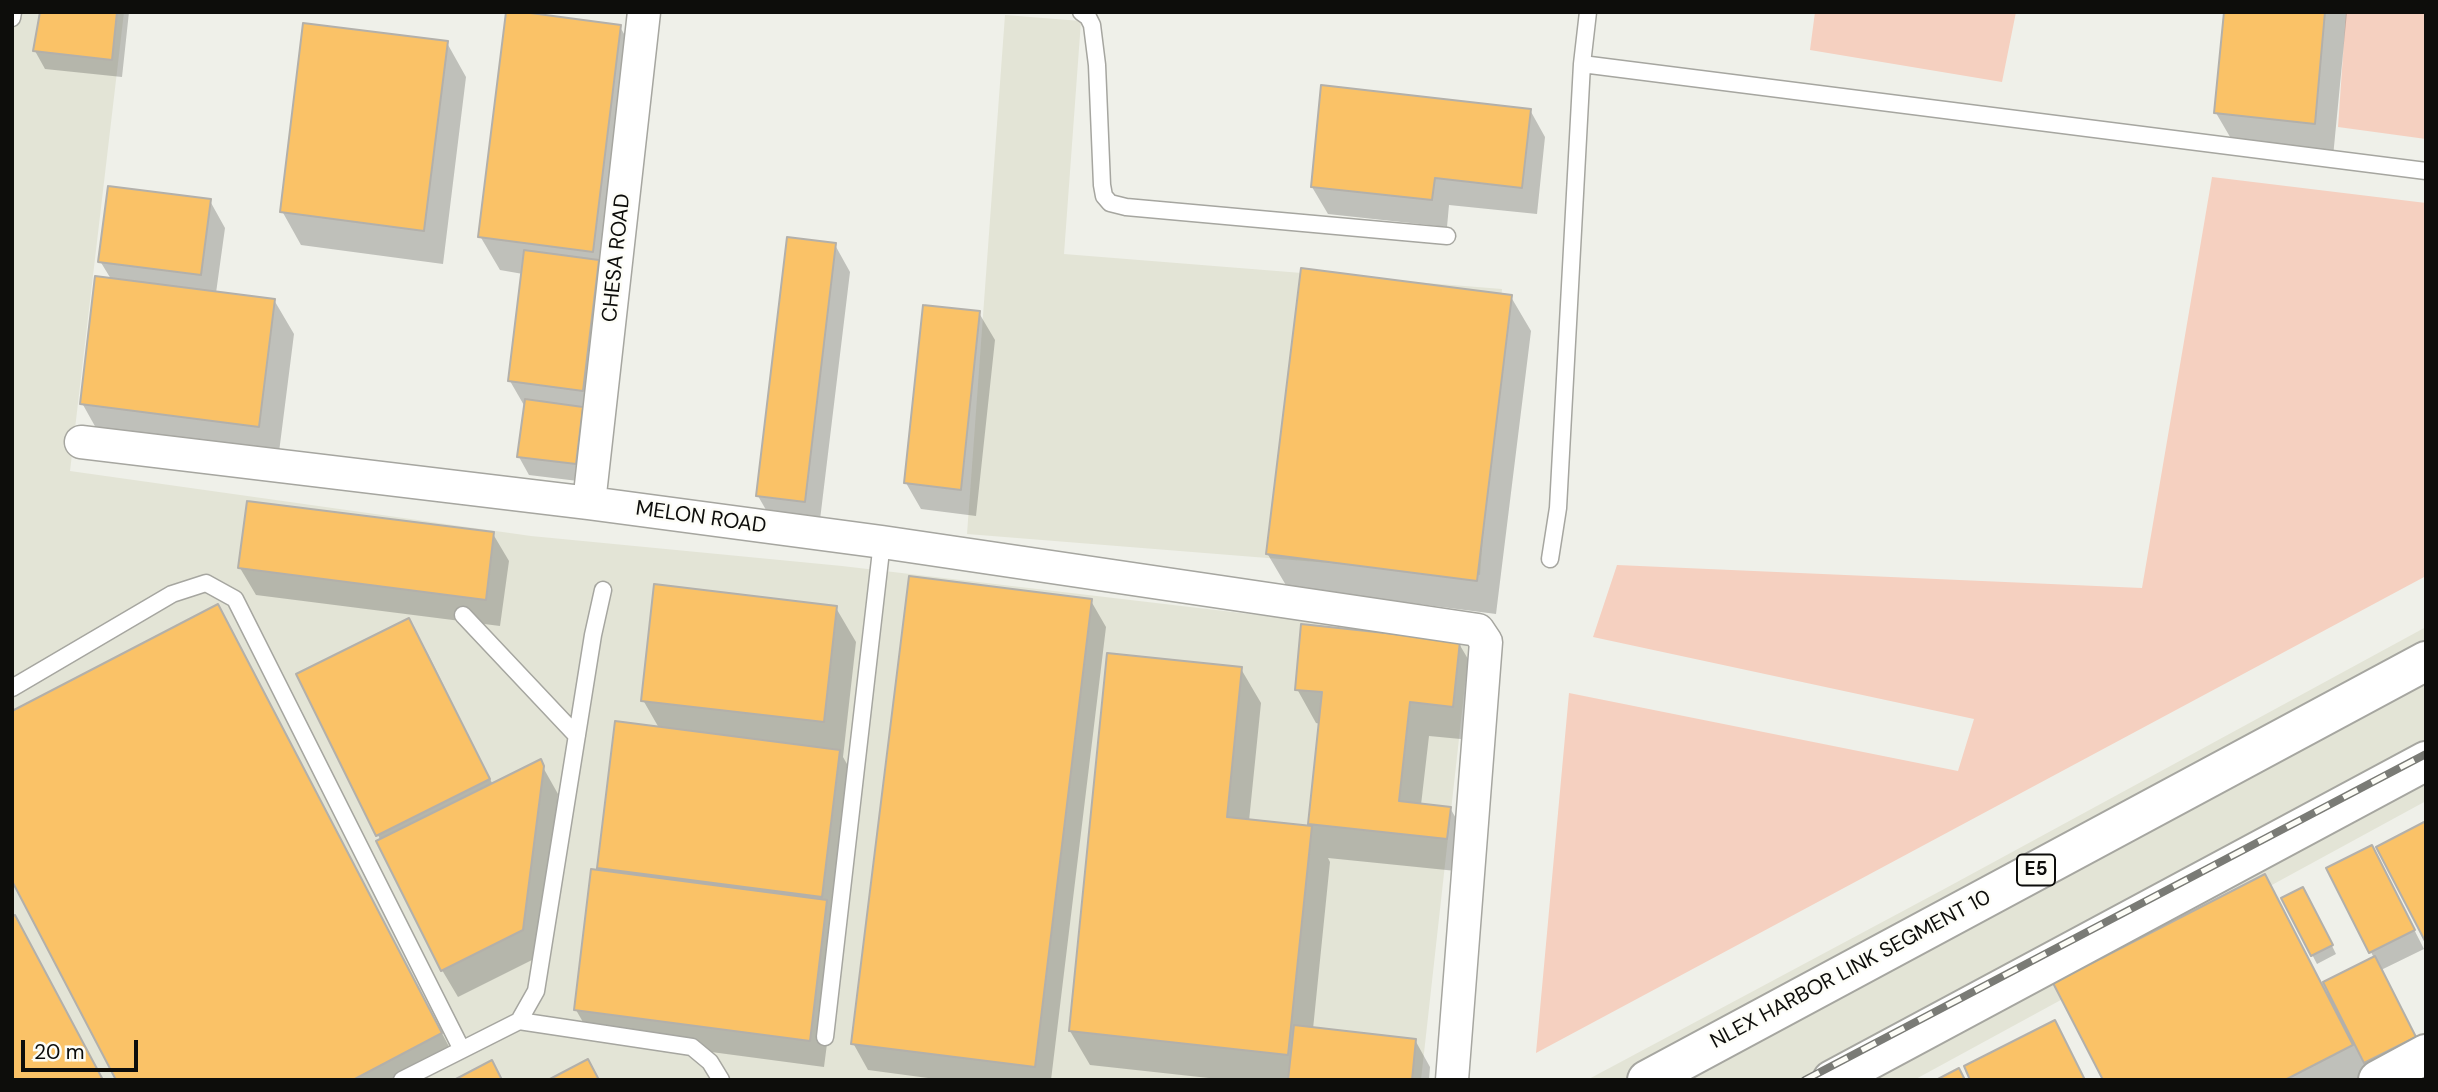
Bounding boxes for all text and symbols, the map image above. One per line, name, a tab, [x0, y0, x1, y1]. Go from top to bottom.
street label: CHESA ROAD	[598, 193, 636, 323]
street label: MELON ROAD	[634, 496, 768, 540]
road number: E5	[2017, 855, 2055, 886]
street label: NLEX HARBOR LINK SEGMENT 10	[1706, 885, 1996, 1055]
scale bar	[24, 1026, 142, 1070]
text: 20 m	[34, 1038, 85, 1066]

